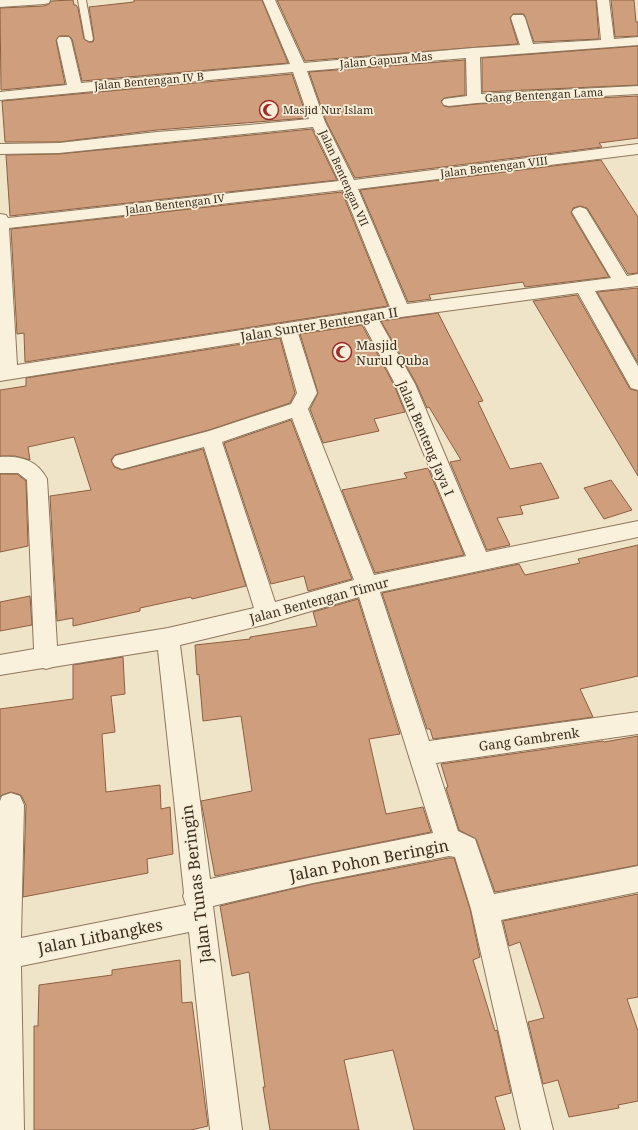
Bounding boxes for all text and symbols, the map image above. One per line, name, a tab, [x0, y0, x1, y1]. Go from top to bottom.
street label: Jalan Gapura Mas	[338, 48, 433, 71]
street label: Jalan Bentengan IV B	[92, 68, 205, 93]
street label: Gang Bentengan Lama	[484, 84, 604, 105]
mosque icon: Masjid Nur Islam	[258, 99, 280, 121]
place label: Masjid Nur Islam	[283, 102, 374, 117]
street label: Jalan Bentengan VII	[316, 126, 373, 228]
street label: Jalan Bentengan VIII	[438, 152, 549, 181]
street label: Jalan Bentengan IV	[123, 190, 226, 217]
street label: Jalan Sunter Bentengan II	[238, 303, 399, 345]
place label: Masjid Nurul Quba	[356, 336, 429, 369]
mosque icon: Masjid Nurul Quba	[331, 341, 353, 363]
street label: Jalan Benteng Jaya I	[393, 377, 459, 499]
street label: Jalan Bentengan Timur	[246, 573, 391, 628]
street label: Gang Gambrenk	[478, 723, 581, 755]
street label: Jalan Tunas Beringin	[175, 803, 217, 966]
street label: Jalan Pohon Beringin	[286, 834, 451, 886]
street label: Jalan Litbangkes	[35, 913, 164, 959]

